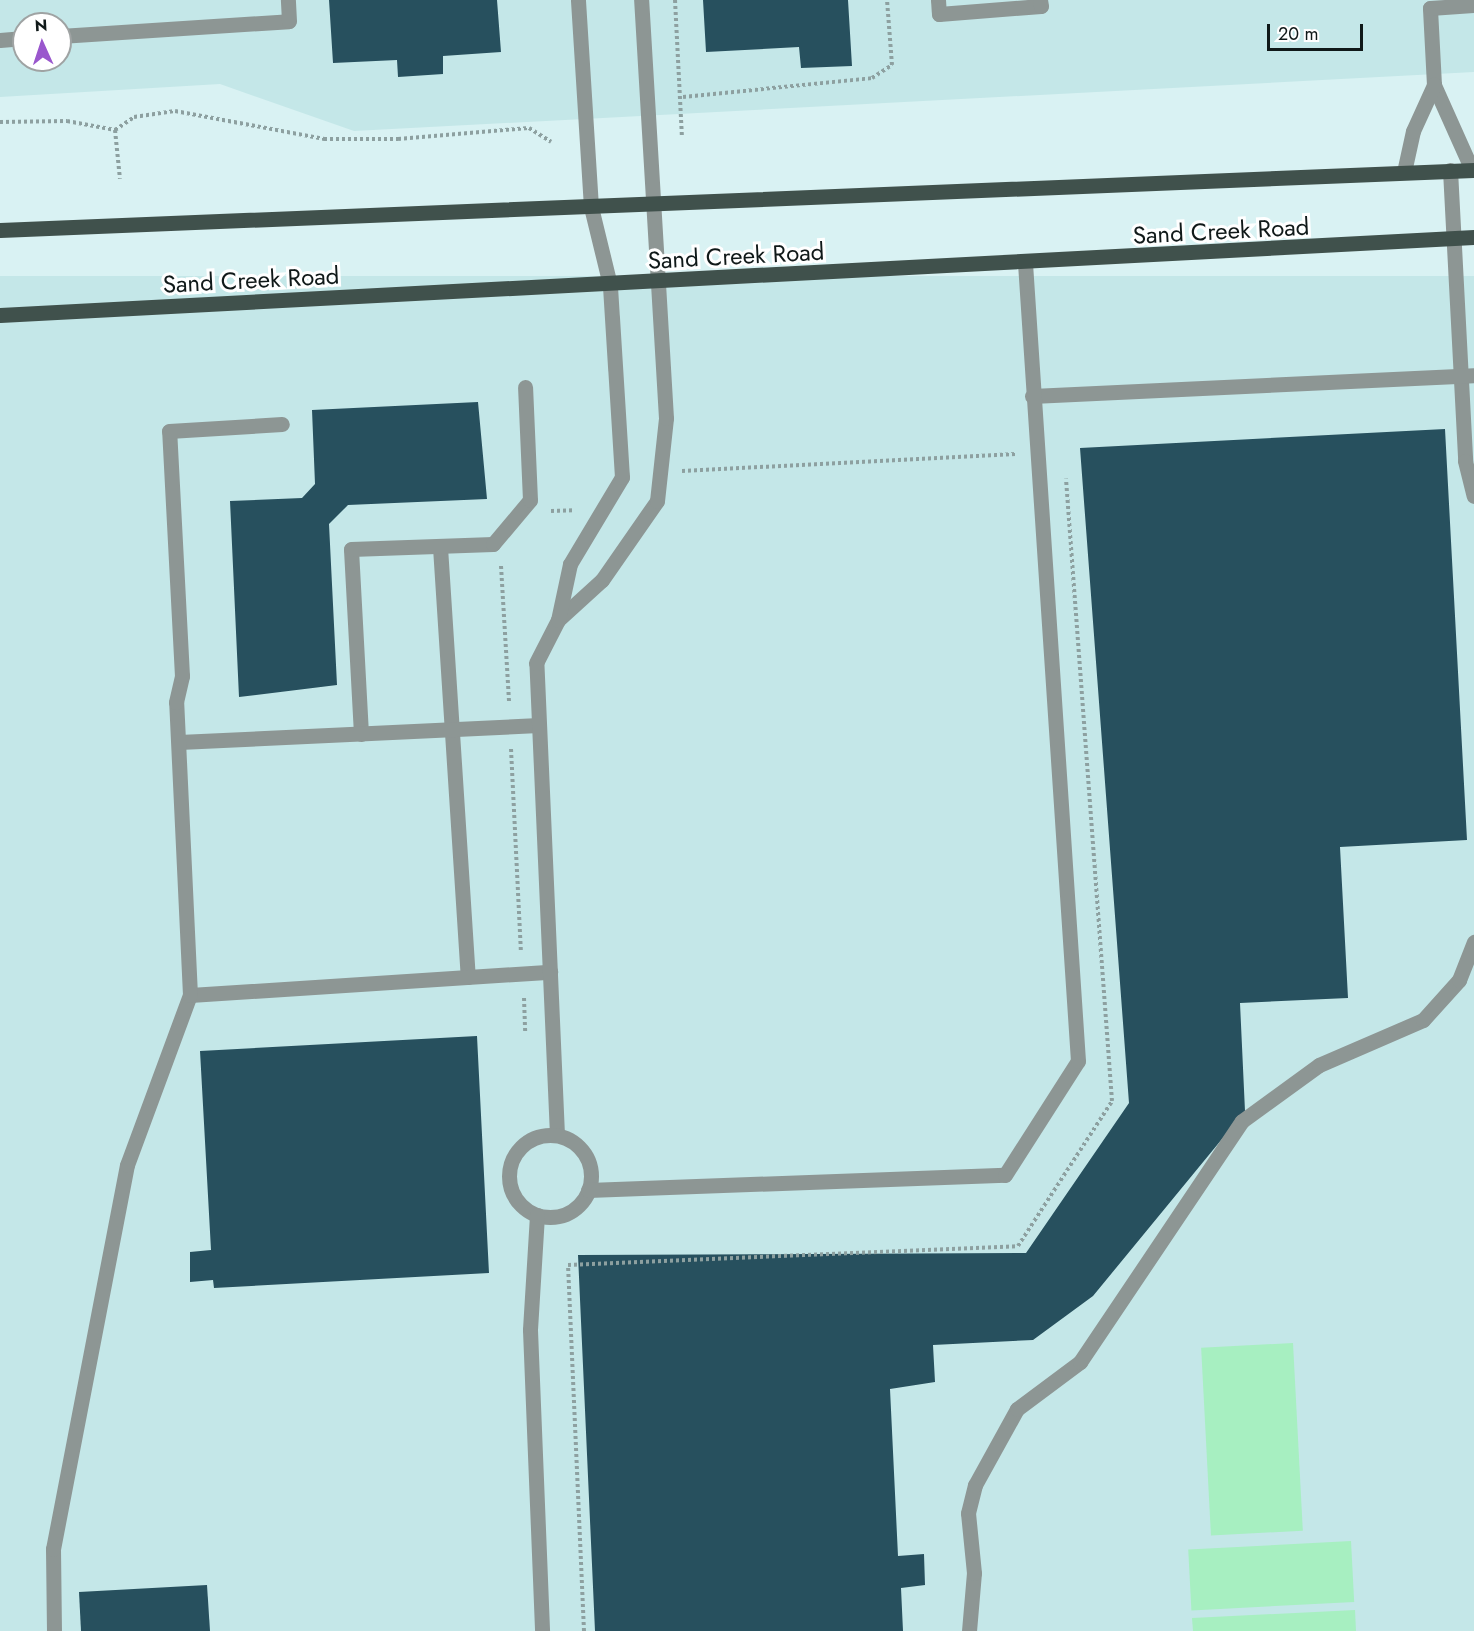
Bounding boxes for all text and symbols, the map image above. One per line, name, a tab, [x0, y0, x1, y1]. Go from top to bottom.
north arrow	[12, 12, 72, 72]
scale bar	[1270, 12, 1366, 50]
text: N	[34, 14, 48, 37]
text: 20 m	[1278, 21, 1318, 47]
street label: Sand Creek Road	[1132, 212, 1310, 250]
street label: Sand Creek Road	[647, 237, 825, 275]
street label: Sand Creek Road	[162, 261, 340, 299]

